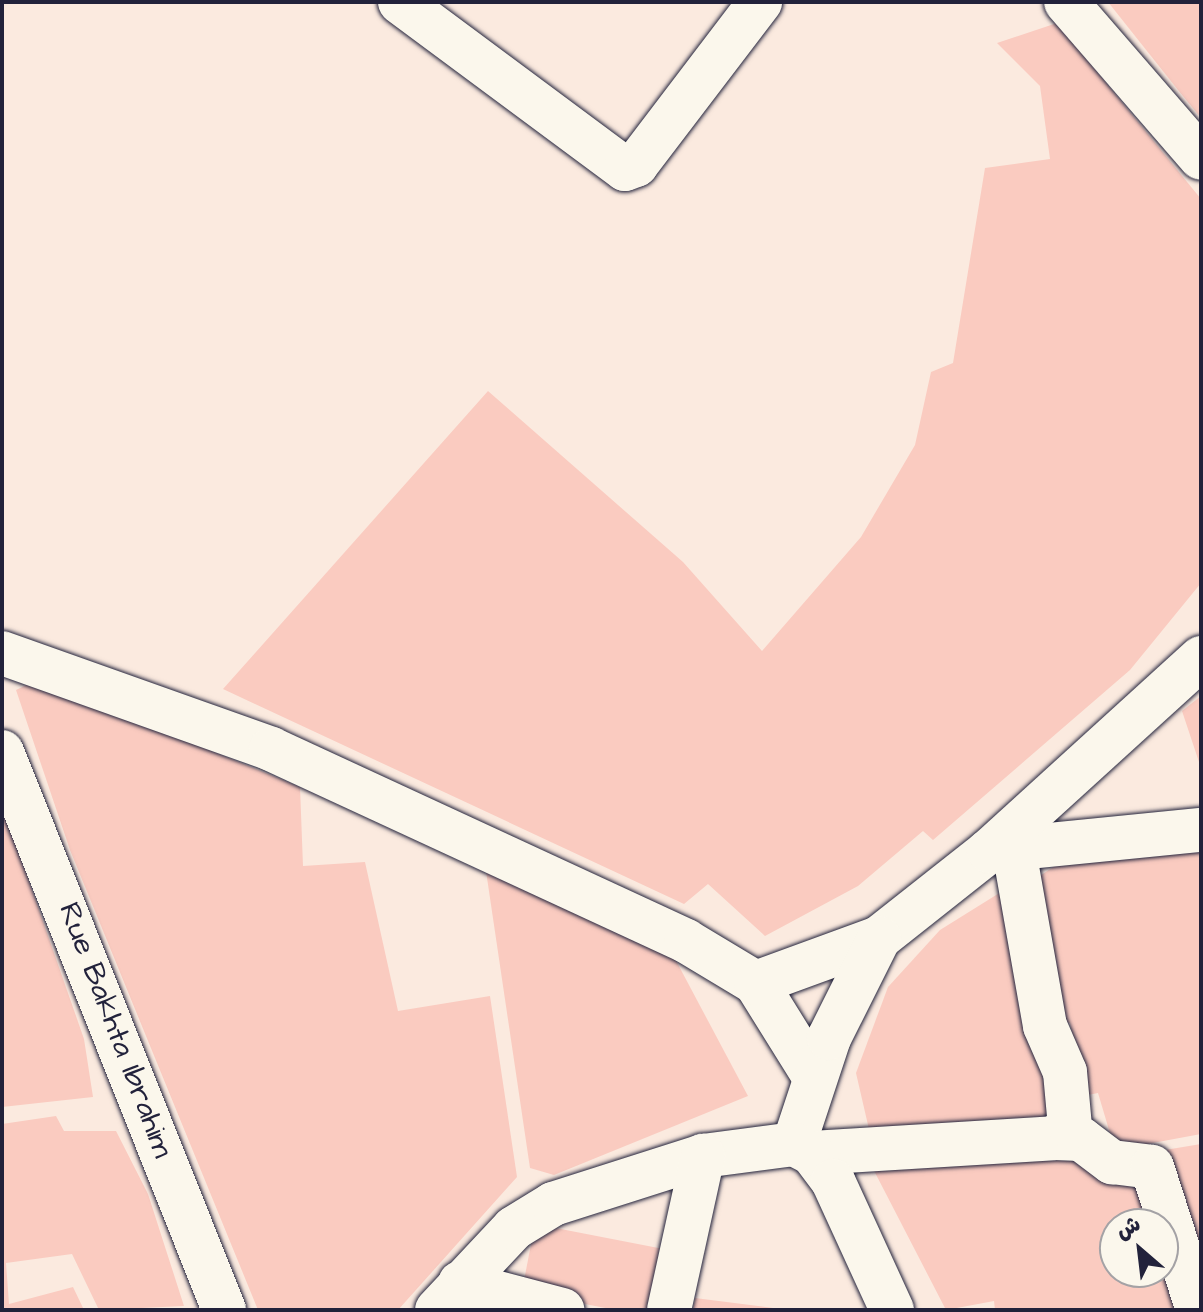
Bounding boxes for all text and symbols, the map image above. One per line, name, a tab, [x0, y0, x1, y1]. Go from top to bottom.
street label: Rue Bakhta Ibrahim	[51, 897, 181, 1163]
north arrow	[1099, 1208, 1179, 1288]
text: ش	[1110, 1209, 1146, 1248]

